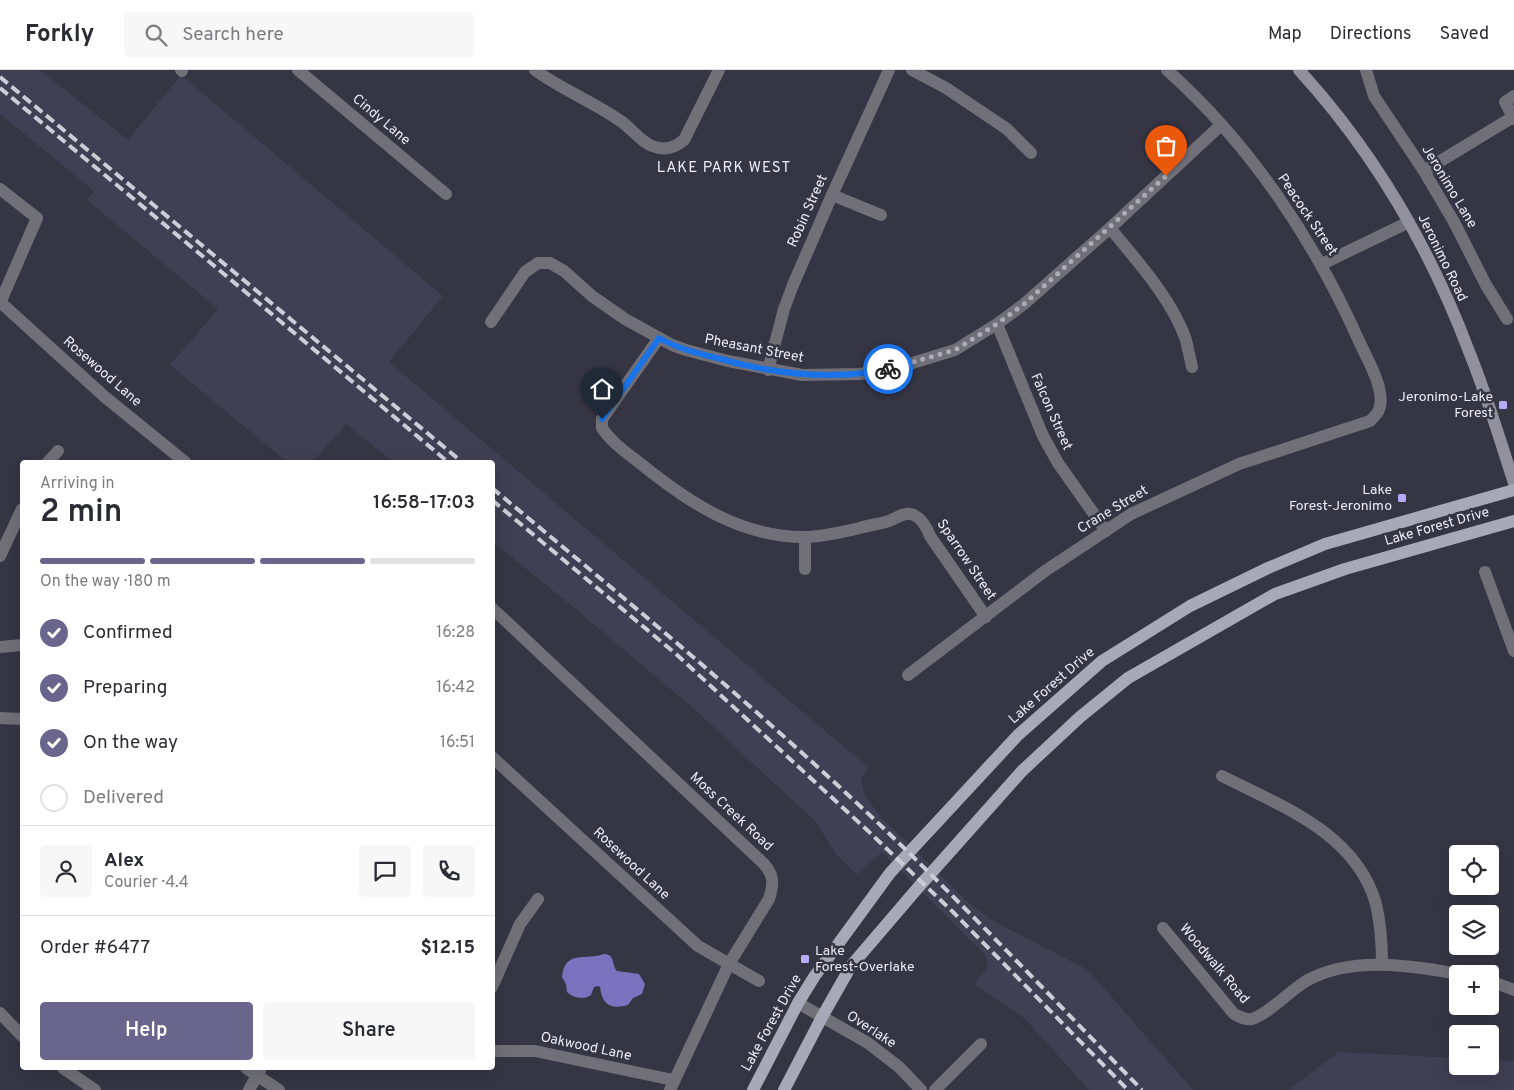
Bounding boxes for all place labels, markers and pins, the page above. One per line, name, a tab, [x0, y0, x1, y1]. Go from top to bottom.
pin	[1145, 125, 1187, 176]
pin	[581, 368, 623, 419]
place label: Jeronimo-Lake Forest	[1398, 389, 1493, 422]
marker: Jeronimo-Lake Forest	[1497, 399, 1509, 411]
place label: Lake Forest-Jeronimo	[1289, 482, 1392, 515]
marker: Lake Forest-Jeronimo	[1396, 492, 1408, 504]
place label: Lake Forest-Overlake	[815, 943, 914, 976]
marker: Lake Forest-Overlake	[799, 953, 811, 965]

